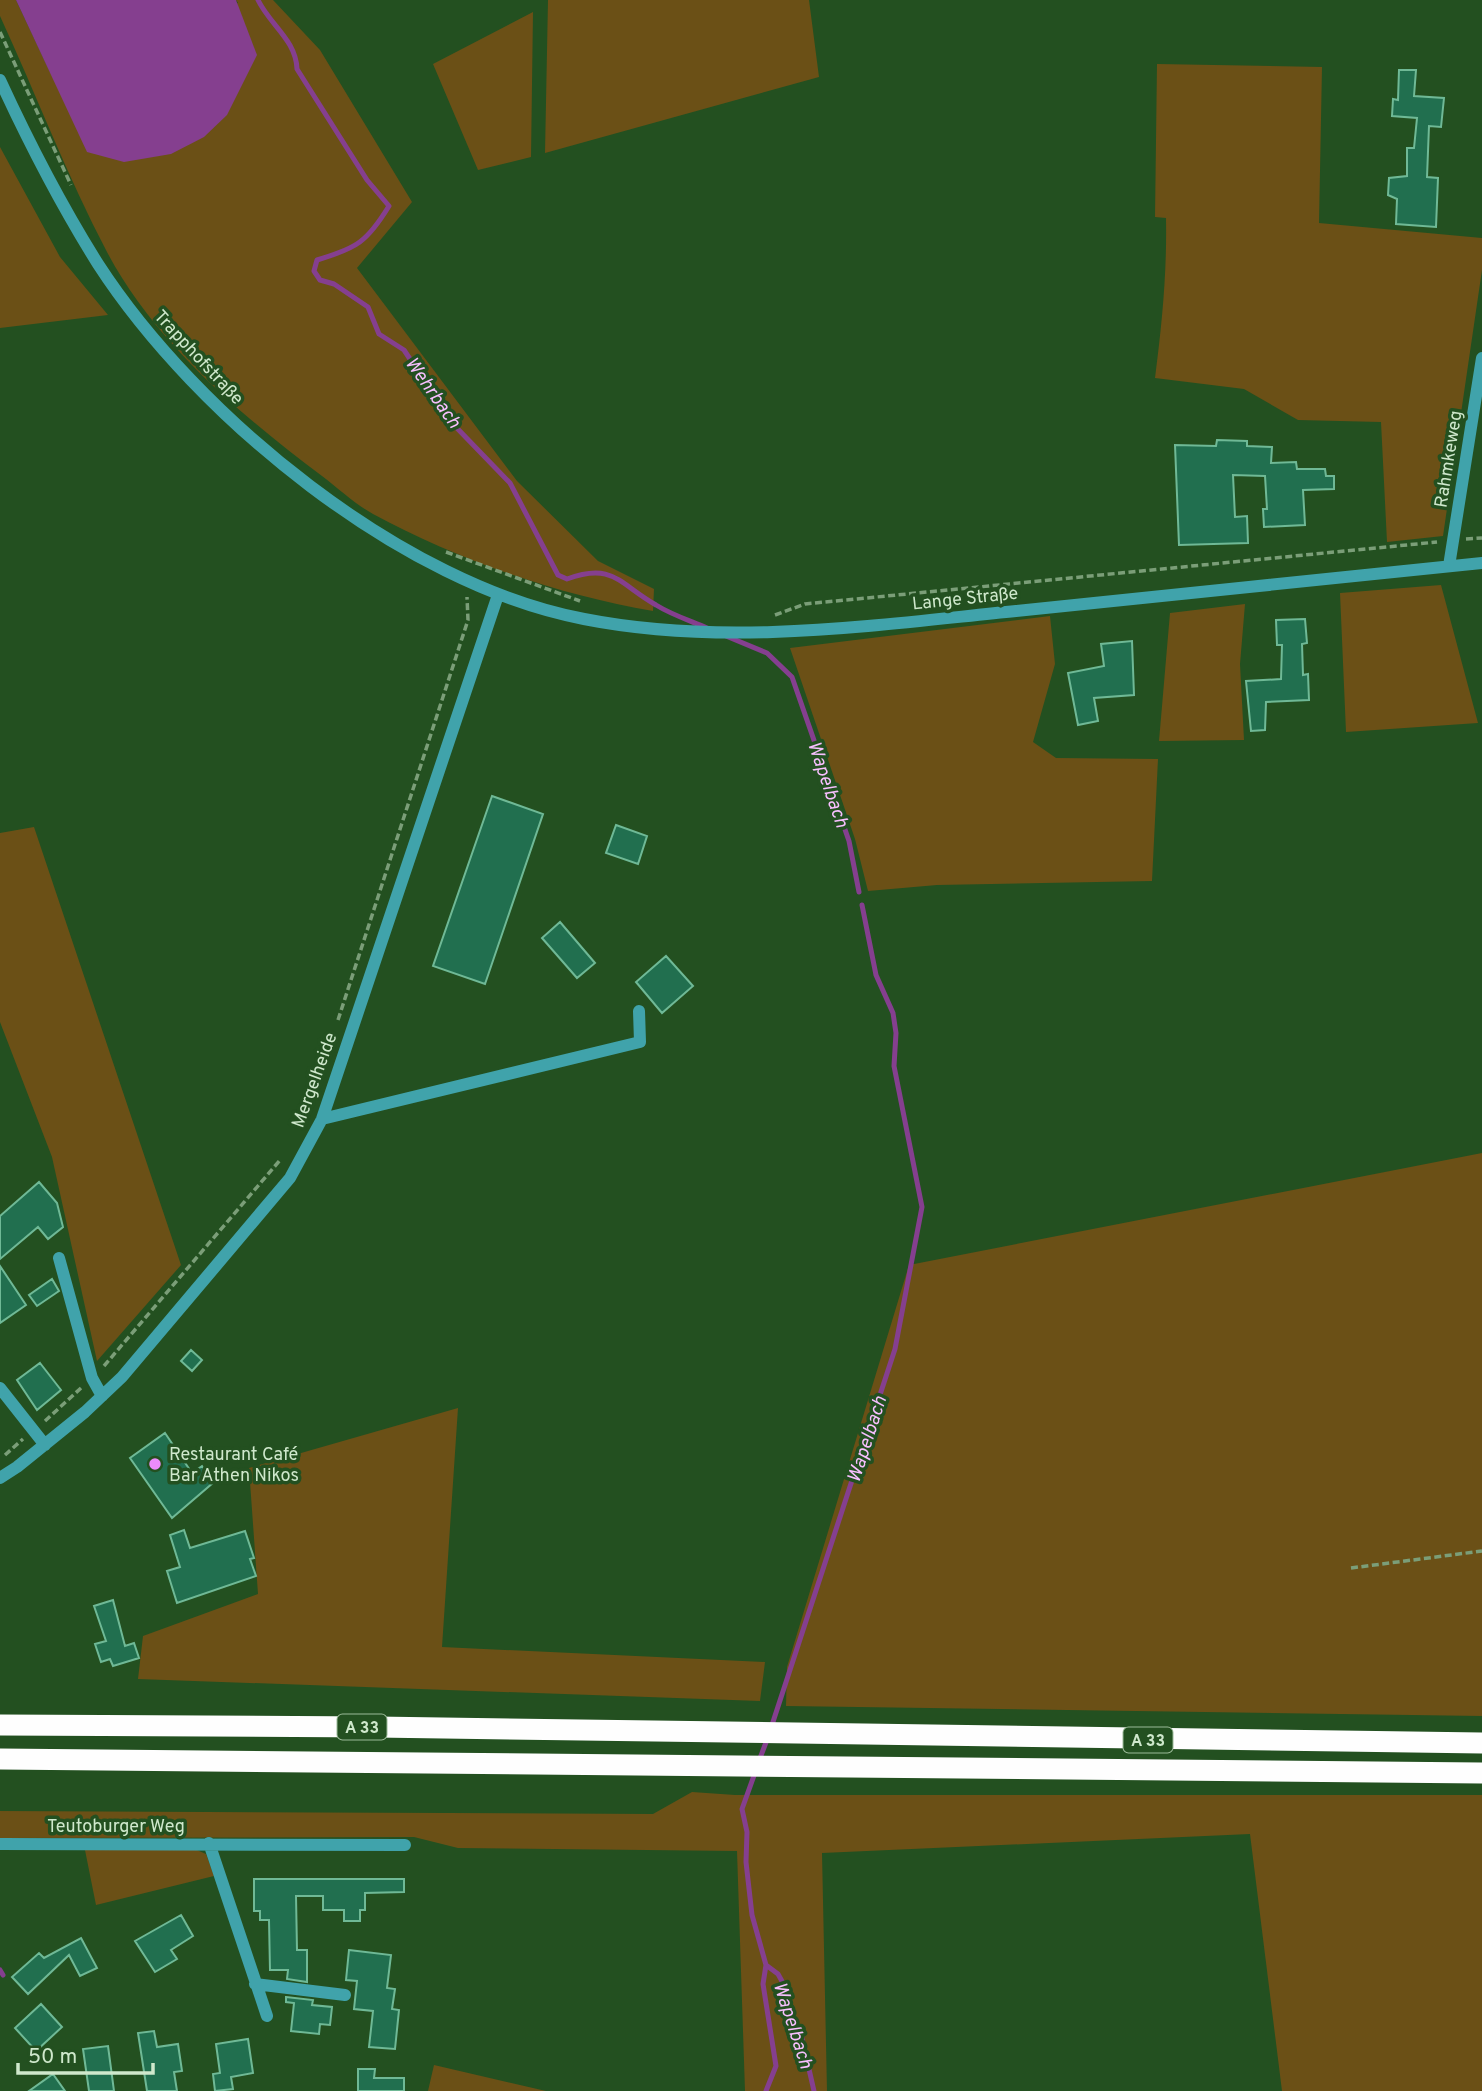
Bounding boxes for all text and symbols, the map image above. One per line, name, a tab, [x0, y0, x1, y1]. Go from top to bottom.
street label: Trapphofstraße	[148, 306, 248, 410]
water label: Wehrbach	[399, 353, 466, 434]
street label: Rahmkeweg	[1430, 409, 1469, 510]
street label: Lange Straße	[911, 582, 1019, 616]
water label: Wapelbach	[801, 738, 853, 832]
street label: Mergelheide	[288, 1030, 343, 1131]
water label: Wapelbach	[843, 1393, 893, 1486]
place label: Restaurant Café Bar Athen Nikos	[169, 1444, 299, 1488]
marker: Restaurant Café Bar Athen Nikos	[147, 1456, 163, 1472]
road number: A 33	[338, 1714, 386, 1740]
road number: A 33	[1124, 1728, 1172, 1752]
street label: Teutoburger Weg	[47, 1816, 185, 1839]
water label: Wapelbach	[767, 1979, 818, 2073]
scale bar	[18, 2032, 152, 2076]
text: 50 m	[28, 2044, 77, 2071]

